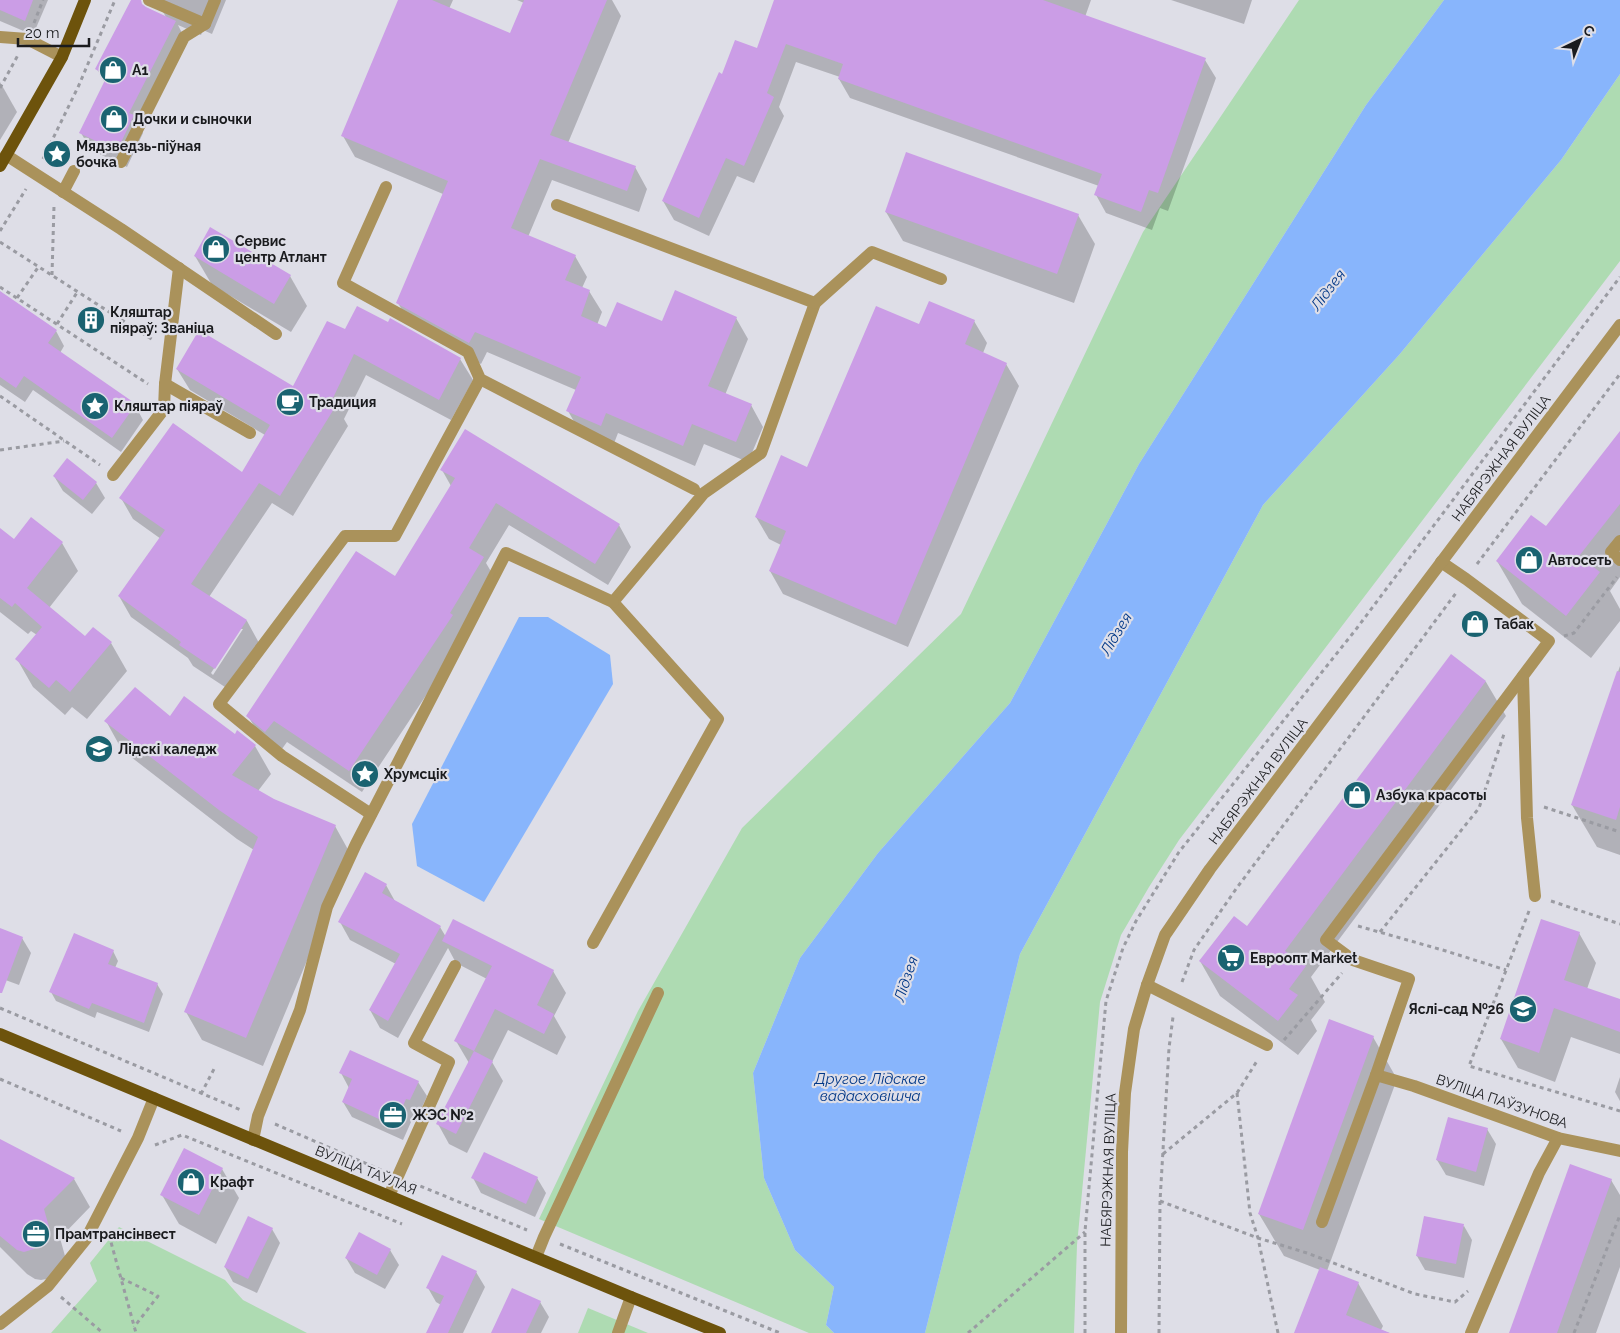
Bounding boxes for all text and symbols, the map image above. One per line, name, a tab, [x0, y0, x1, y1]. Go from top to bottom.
scale bar	[18, 15, 89, 47]
north arrow	[1555, 15, 1605, 65]
text: С	[1580, 21, 1598, 40]
text: 20 m	[25, 24, 60, 42]
shop icon: A1	[98, 55, 128, 85]
place label: A1	[132, 62, 148, 78]
shop icon: Дочки и сыночки	[99, 104, 129, 134]
place label: Дочки и сыночки	[133, 111, 252, 127]
place label: Мядзведзь-піўная бочка	[76, 138, 201, 170]
place icon: Мядзведзь-піўная бочка	[42, 139, 72, 169]
place label: Сервис центр Атлант	[235, 233, 327, 265]
shop icon: Сервис центр Атлант	[201, 234, 231, 264]
water label: Лідзея	[1306, 266, 1349, 315]
place label: Кляштар піяраў: Званіца	[110, 304, 214, 336]
building icon: Кляштар піяраў: Званіца	[76, 305, 106, 335]
cafe icon: Традиция	[275, 387, 305, 417]
place icon: Кляштар піяраў	[80, 391, 110, 421]
street label: НАБЯРЭЖНАЯ ВУЛІЦА	[1448, 391, 1554, 524]
place label: Традиция	[309, 394, 376, 410]
place label: Кляштар піяраў	[114, 398, 223, 414]
shop icon: Автосеть	[1514, 545, 1544, 575]
place label: Автосеть	[1548, 552, 1612, 568]
water label: Лідзея	[1096, 609, 1136, 660]
shop icon: Табак	[1460, 609, 1490, 639]
place label: Табак	[1494, 616, 1534, 632]
street label: НАБЯРЭЖНАЯ ВУЛІЦА	[1205, 714, 1311, 847]
school or university icon: Лідскі каледж	[84, 734, 114, 764]
place label: Лідскі каледж	[118, 741, 217, 757]
place icon: Хрумсцік	[350, 759, 380, 789]
place label: Хрумсцік	[383, 766, 448, 782]
shop icon: Азбука красоты	[1342, 780, 1372, 810]
place label: Азбука красоты	[1376, 787, 1487, 803]
supermarket icon: Евроопт Market	[1216, 943, 1246, 973]
place label: Евроопт Market	[1250, 950, 1358, 966]
water label: Лідзея	[890, 954, 922, 1005]
school or university icon: Яслі-сад №26	[1508, 994, 1538, 1024]
place label: Яслі-сад №26	[1408, 1001, 1504, 1017]
water label: Другое Лідскае вадасховішча	[813, 1070, 926, 1105]
street label: ВУЛІЦА ПАЎЗУНОВА	[1434, 1070, 1571, 1131]
street label: НАБЯРЭЖНАЯ ВУЛІЦА	[1097, 1092, 1119, 1247]
office icon: ЖЭС №2	[378, 1100, 408, 1130]
place label: ЖЭС №2	[412, 1107, 474, 1123]
street label: ВУЛІЦА ТАЎЛАЯ	[313, 1141, 420, 1198]
shop icon: Крафт	[176, 1167, 206, 1197]
place label: Крафт	[210, 1174, 254, 1190]
office icon: Прамтрансінвест	[21, 1219, 51, 1249]
place label: Прамтрансінвест	[55, 1226, 176, 1242]

